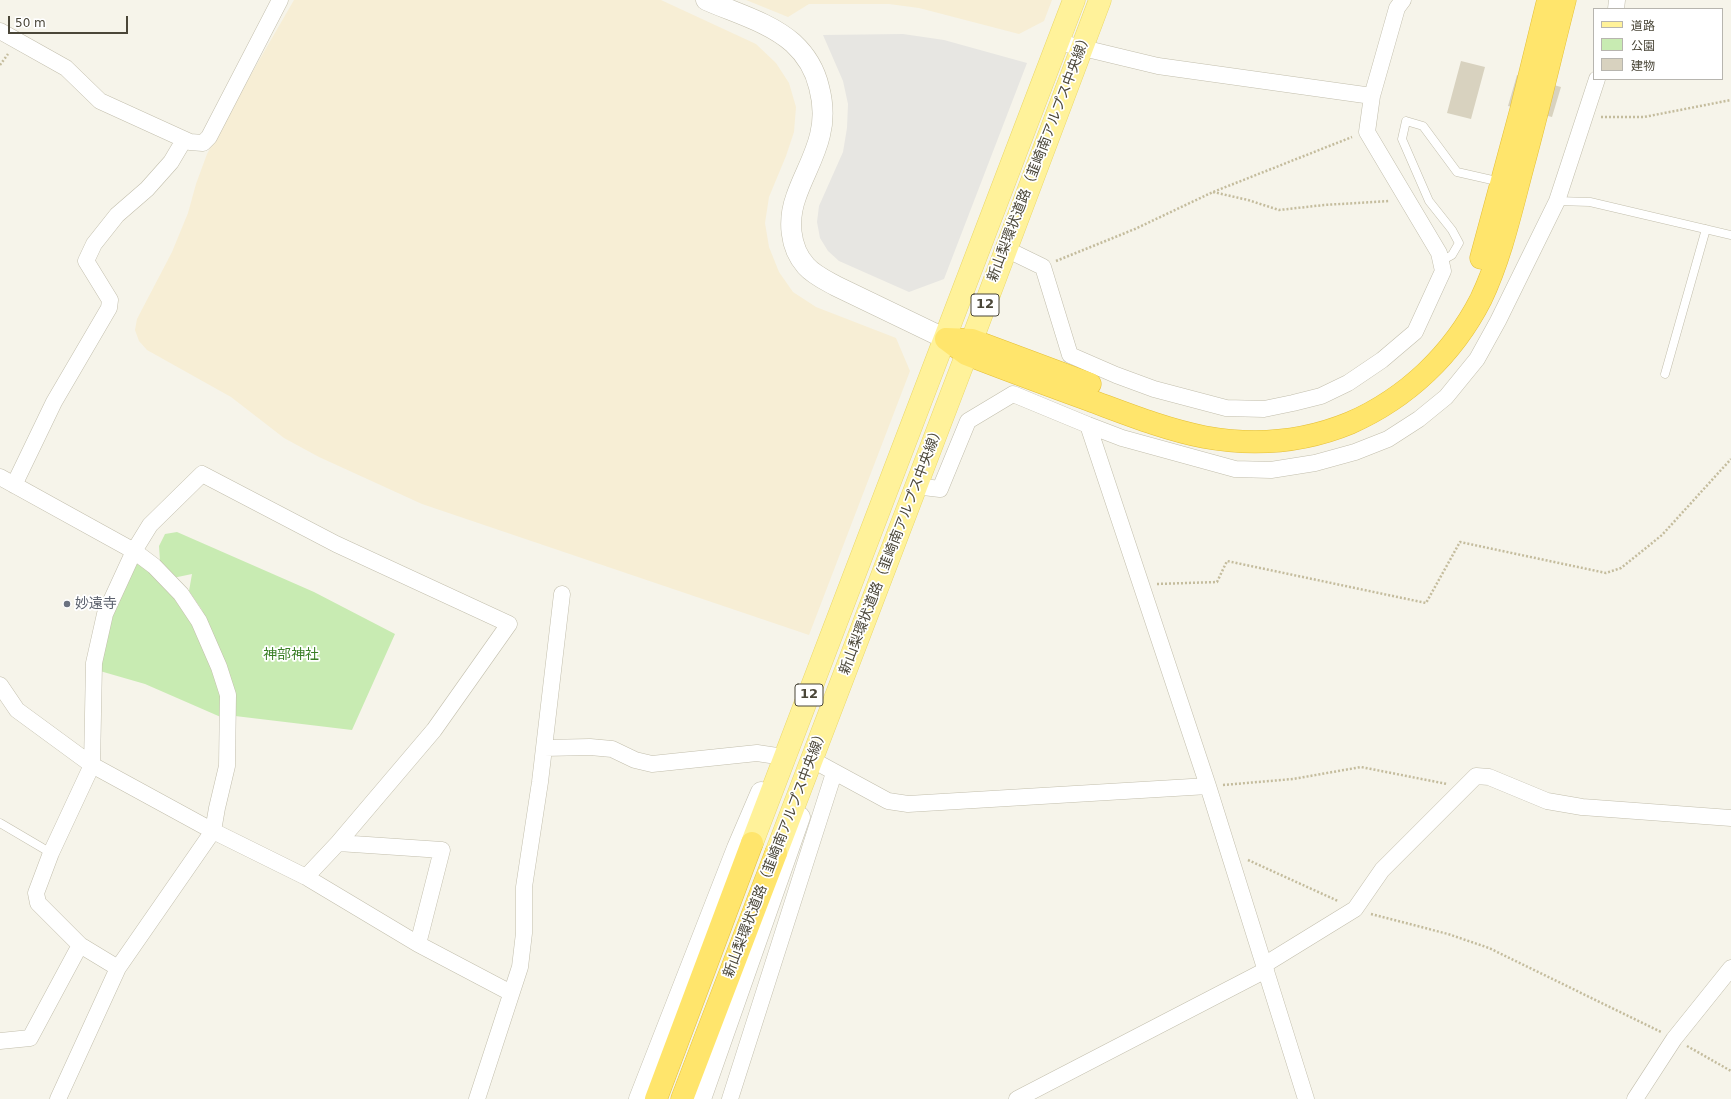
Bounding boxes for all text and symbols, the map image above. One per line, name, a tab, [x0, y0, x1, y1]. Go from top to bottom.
scale bar	[10, 8, 130, 34]
legend	[1593, 8, 1723, 80]
text: 50 m	[15, 16, 46, 30]
text: 道路	[1631, 19, 1655, 33]
street label: 新山梨環状道路（韮崎南アルプス中央線）	[984, 30, 1096, 284]
text: 公園	[1631, 39, 1655, 53]
text: 建物	[1631, 59, 1655, 73]
road number: 12	[971, 294, 999, 316]
street label: 新山梨環状道路（韮崎南アルプス中央線）	[836, 423, 948, 677]
place label: 妙遠寺	[75, 596, 117, 612]
marker: 妙遠寺	[62, 599, 72, 609]
park label: 神部神社	[263, 647, 319, 663]
road number: 12	[795, 684, 823, 706]
street label: 新山梨環状道路（韮崎南アルプス中央線）	[720, 726, 832, 980]

